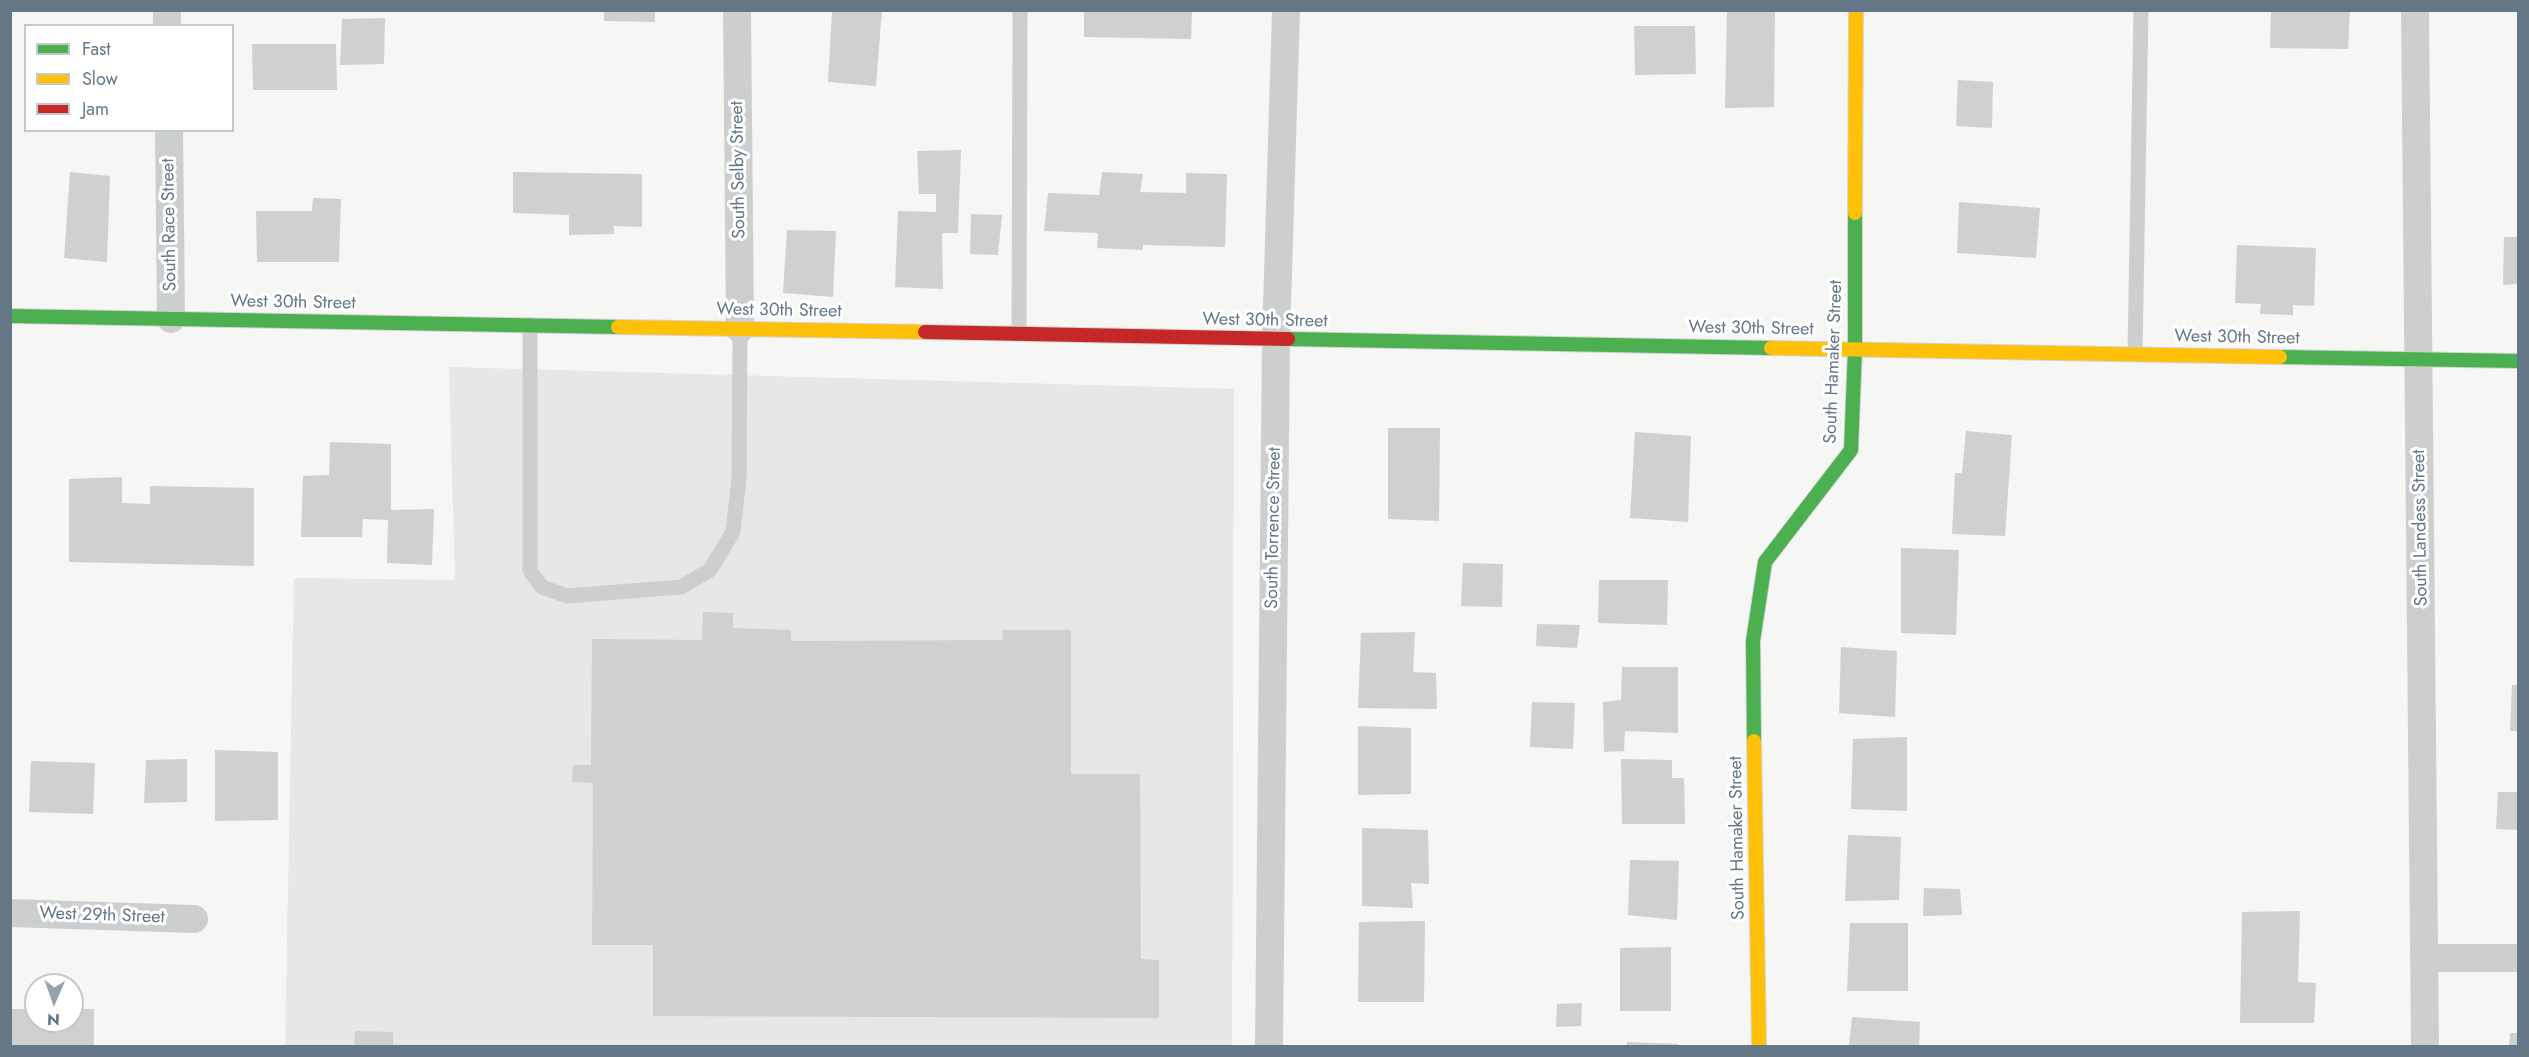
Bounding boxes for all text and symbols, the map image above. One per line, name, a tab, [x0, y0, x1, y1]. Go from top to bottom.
legend	[24, 24, 234, 132]
text: Fast	[82, 36, 111, 62]
text: Slow	[82, 66, 118, 92]
text: Jam	[82, 96, 109, 122]
street label: South Selby Street	[727, 101, 751, 239]
street label: South Race Street	[158, 158, 182, 292]
street label: South Hamaker Street	[1820, 280, 1848, 444]
street label: West 30th Street	[230, 291, 356, 315]
street label: West 30th Street	[716, 299, 842, 323]
street label: West 30th Street	[1202, 309, 1328, 333]
street label: West 30th Street	[1688, 317, 1814, 341]
street label: West 30th Street	[2174, 326, 2300, 350]
street label: South Torrence Street	[1262, 447, 1286, 609]
street label: South Landess Street	[2409, 449, 2433, 607]
street label: South Hamaker Street	[1726, 756, 1750, 920]
street label: West 29th Street	[39, 903, 165, 929]
north arrow	[24, 973, 84, 1033]
text: N	[47, 1008, 60, 1031]

